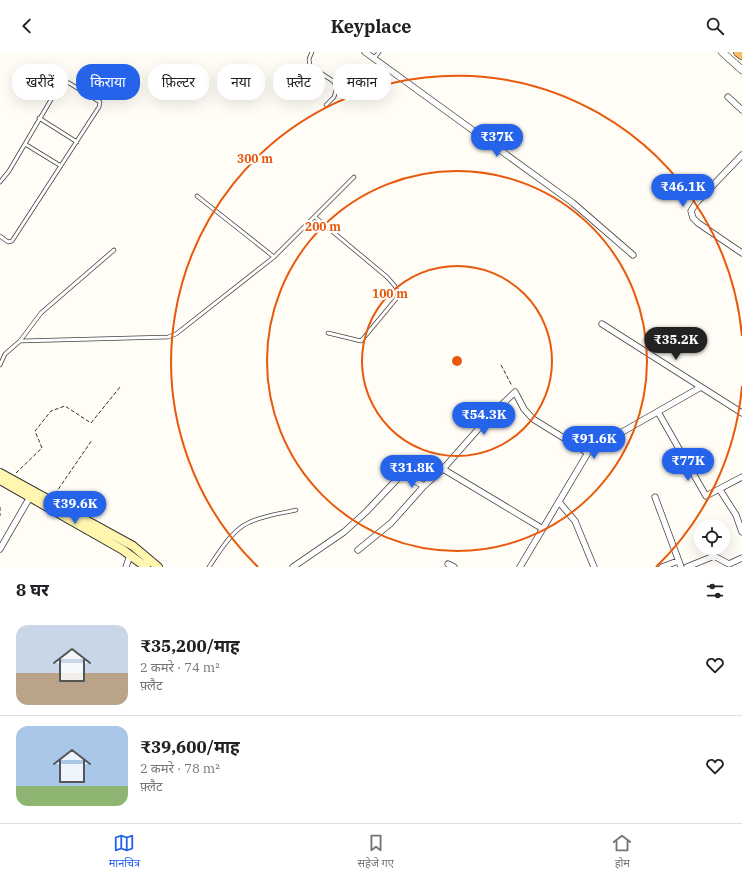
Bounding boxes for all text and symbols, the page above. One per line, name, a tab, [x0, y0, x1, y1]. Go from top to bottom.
icon: back	[16, 15, 38, 37]
text: Keyplace	[331, 15, 411, 38]
icon: search	[704, 15, 726, 37]
chip: खरीदें	[12, 64, 68, 100]
chip: किराया	[76, 64, 140, 100]
chip: फ़िल्टर	[148, 64, 209, 100]
chip: नया	[217, 64, 265, 100]
chip: फ़्लैट	[273, 64, 325, 100]
chip: मकान	[333, 64, 391, 100]
pin: ₹37K	[473, 124, 521, 158]
text: ₹37K	[480, 128, 514, 145]
text: 300 m	[237, 151, 273, 166]
pin: ₹46.1K	[650, 174, 716, 208]
text: ₹46.1K	[660, 178, 706, 195]
text: 200 m	[305, 219, 341, 234]
text: 100 m	[372, 286, 408, 301]
pin: ₹35.2K	[643, 327, 709, 361]
text: ₹35.2K	[653, 331, 699, 348]
centre of rings	[450, 354, 464, 368]
pin: ₹54.3K	[451, 402, 517, 436]
text: ₹54.3K	[461, 406, 507, 423]
pin: ₹91.6K	[561, 426, 627, 460]
text: ₹91.6K	[571, 430, 617, 447]
pin: ₹77K	[664, 448, 712, 482]
text: ₹77K	[671, 452, 705, 469]
pin: ₹31.8K	[379, 455, 445, 489]
text: ₹31.8K	[389, 459, 435, 476]
pin: ₹39.6K	[42, 491, 108, 525]
text: ₹39.6K	[52, 495, 98, 512]
map controls	[694, 519, 730, 555]
button: locate	[694, 519, 730, 555]
text: 8 घर	[16, 579, 49, 601]
icon: filters	[704, 580, 726, 602]
text: ₹35,200/माह	[140, 635, 240, 657]
icon: home	[48, 641, 96, 689]
icon: heart	[704, 654, 726, 676]
text: 2 कमरे · 74 m²	[140, 659, 220, 676]
text: फ़्लैट	[140, 677, 163, 694]
text: ₹39,600/माह	[140, 736, 240, 758]
icon: home	[48, 742, 96, 790]
icon: heart	[704, 755, 726, 777]
text: 2 कमरे · 78 m²	[140, 760, 220, 777]
text: फ़्लैट	[140, 778, 163, 795]
tab: मानचित्र	[109, 832, 140, 871]
tab: सहेजे गए	[358, 832, 394, 871]
tab: होम	[611, 832, 633, 871]

